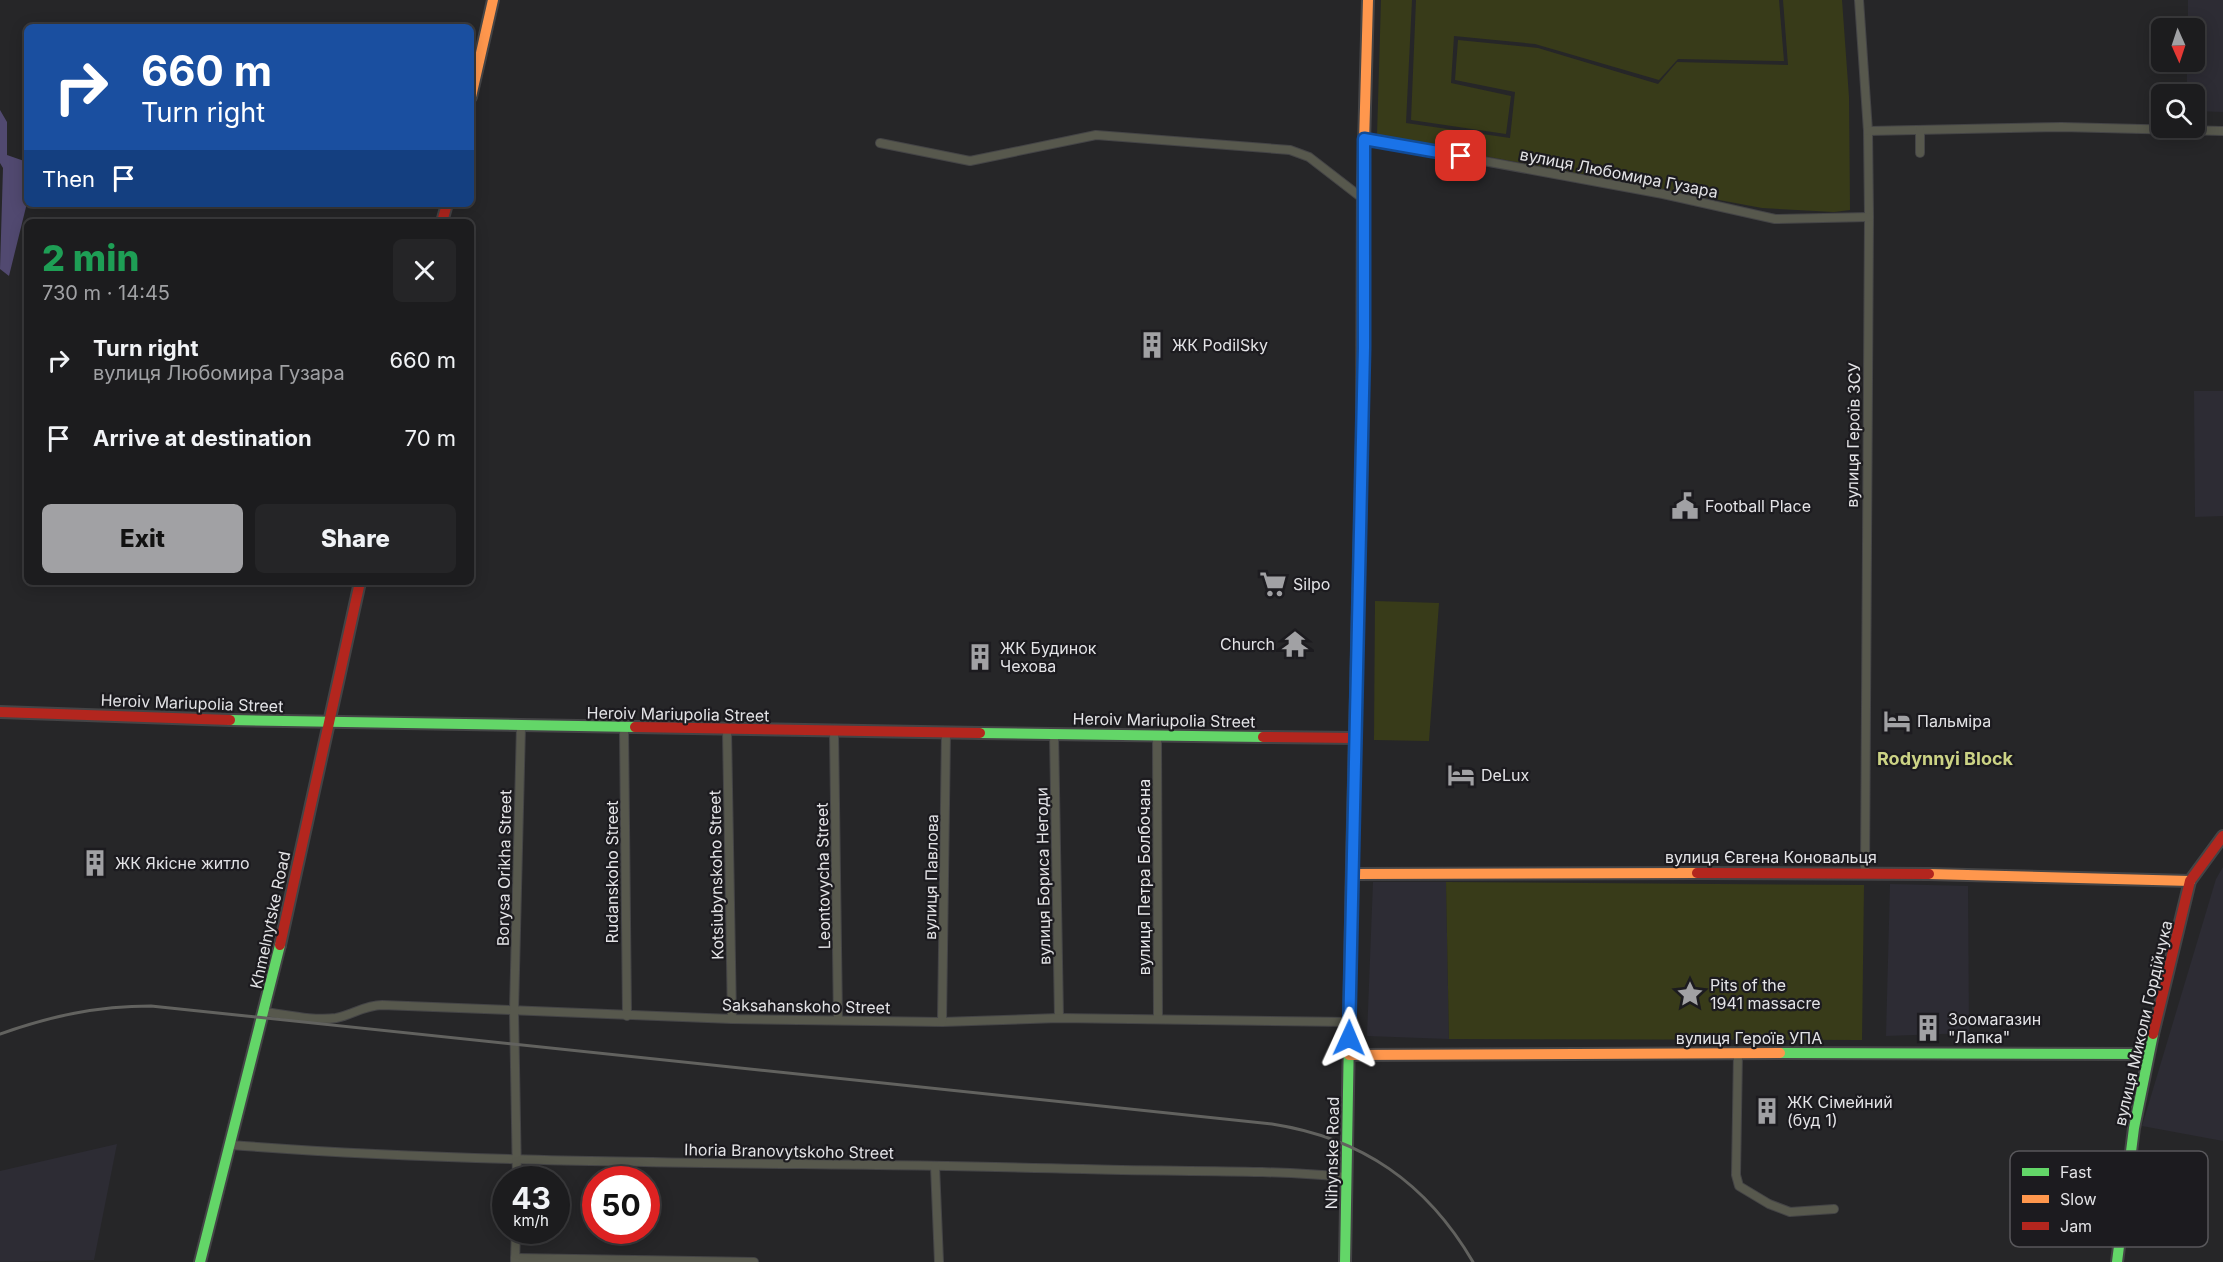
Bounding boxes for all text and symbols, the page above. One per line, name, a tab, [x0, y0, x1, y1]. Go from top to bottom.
north arrow	[2151, 18, 2205, 72]
map controls	[2151, 18, 2205, 138]
text: 660 m	[141, 45, 272, 96]
icon: right	[42, 48, 120, 126]
button: search	[2151, 84, 2205, 138]
text: Turn right	[141, 96, 265, 129]
pin	[1435, 130, 1486, 181]
icon: arrive	[1444, 139, 1477, 172]
street label: вулиця Любомира Гузара	[1518, 144, 1720, 202]
icon: arrive	[107, 162, 140, 195]
text: Then	[42, 166, 95, 192]
text: 2 min	[42, 236, 139, 280]
button: close	[393, 239, 456, 302]
text: 730 m · 14:45	[42, 281, 170, 305]
building icon: ЖК PodilSky	[1137, 330, 1167, 360]
text: Turn right	[93, 335, 199, 361]
place label: ЖК PodilSky	[1172, 335, 1268, 355]
icon: right	[42, 344, 75, 377]
text: 660 m	[389, 347, 456, 373]
text: вулиця Любомира Гузара	[93, 361, 345, 385]
street label: вулиця Героїв ЗСУ	[1842, 362, 1864, 508]
icon: arrive	[42, 422, 75, 455]
text: Arrive at destination	[93, 425, 312, 451]
text: 70 m	[405, 425, 456, 451]
public building icon: Football Place	[1670, 491, 1700, 521]
place label: Football Place	[1705, 496, 1811, 516]
button: Exit	[42, 504, 243, 573]
button: Share	[255, 504, 456, 573]
supermarket icon: Silpo	[1258, 569, 1288, 599]
place label: Silpo	[1293, 574, 1330, 594]
temple icon: Church	[1280, 629, 1310, 659]
place label: Church	[1220, 634, 1275, 654]
place label: ЖК Будинок Чехова	[1000, 638, 1097, 676]
building icon: ЖК Будинок Чехова	[965, 642, 995, 672]
street label: Heroiv Mariupolia Street	[100, 690, 284, 716]
street label: Heroiv Mariupolia Street	[586, 702, 770, 726]
hotel icon: Пальміра	[1882, 706, 1912, 736]
street label: Heroiv Mariupolia Street	[1072, 708, 1256, 732]
place label: Пальміра	[1917, 711, 1991, 731]
district label: Rodynnyi Block	[1877, 748, 2014, 769]
hotel icon: DeLux	[1446, 760, 1476, 790]
place label: DeLux	[1481, 765, 1529, 785]
street label: вулиця Петра Болбочана	[1134, 779, 1154, 975]
street label: вулиця Бориса Негоди	[1031, 787, 1055, 965]
street label: Borysa Orikha Street	[493, 790, 515, 946]
street label: Kotsiubynskoho Street	[705, 790, 727, 960]
street label: Rudanskoho Street	[602, 800, 622, 944]
street label: Leontovycha Street	[812, 802, 834, 950]
street label: вулиця Павлова	[920, 814, 942, 940]
street label: вулиця Євгена Коновальця	[1665, 847, 1877, 867]
building icon: ЖК Якісне житло	[80, 848, 110, 878]
street label: Khmelnytske Road	[246, 849, 294, 991]
place label: ЖК Якісне житло	[115, 853, 250, 873]
street label: вулиця Миколи Гордійчука	[2110, 918, 2176, 1128]
place label: Pits of the 1941 massacre	[1710, 975, 1821, 1013]
place icon: Pits of the 1941 massacre	[1675, 979, 1705, 1009]
street label: Saksahanskoho Street	[722, 995, 890, 1017]
position arrow	[1317, 1006, 1381, 1070]
place label: Зоомагазин "Лапка"	[1948, 1009, 2041, 1047]
building icon: Зоомагазин "Лапка"	[1913, 1013, 1943, 1043]
street label: вулиця Героїв УПА	[1676, 1028, 1822, 1048]
place label: ЖК Сімейний (буд 1)	[1787, 1092, 1893, 1130]
street label: Nihynske Road	[1321, 1096, 1343, 1210]
building icon: ЖК Сімейний (буд 1)	[1752, 1096, 1782, 1126]
street label: Ihoria Branovytskoho Street	[684, 1139, 894, 1163]
legend	[2010, 1151, 2208, 1247]
text: Fast	[2060, 1162, 2092, 1182]
speed limit sign: 50	[582, 1166, 660, 1244]
text: 43	[511, 1180, 551, 1216]
text: Slow	[2060, 1189, 2097, 1209]
text: km/h	[513, 1211, 549, 1230]
text: Jam	[2060, 1216, 2092, 1236]

